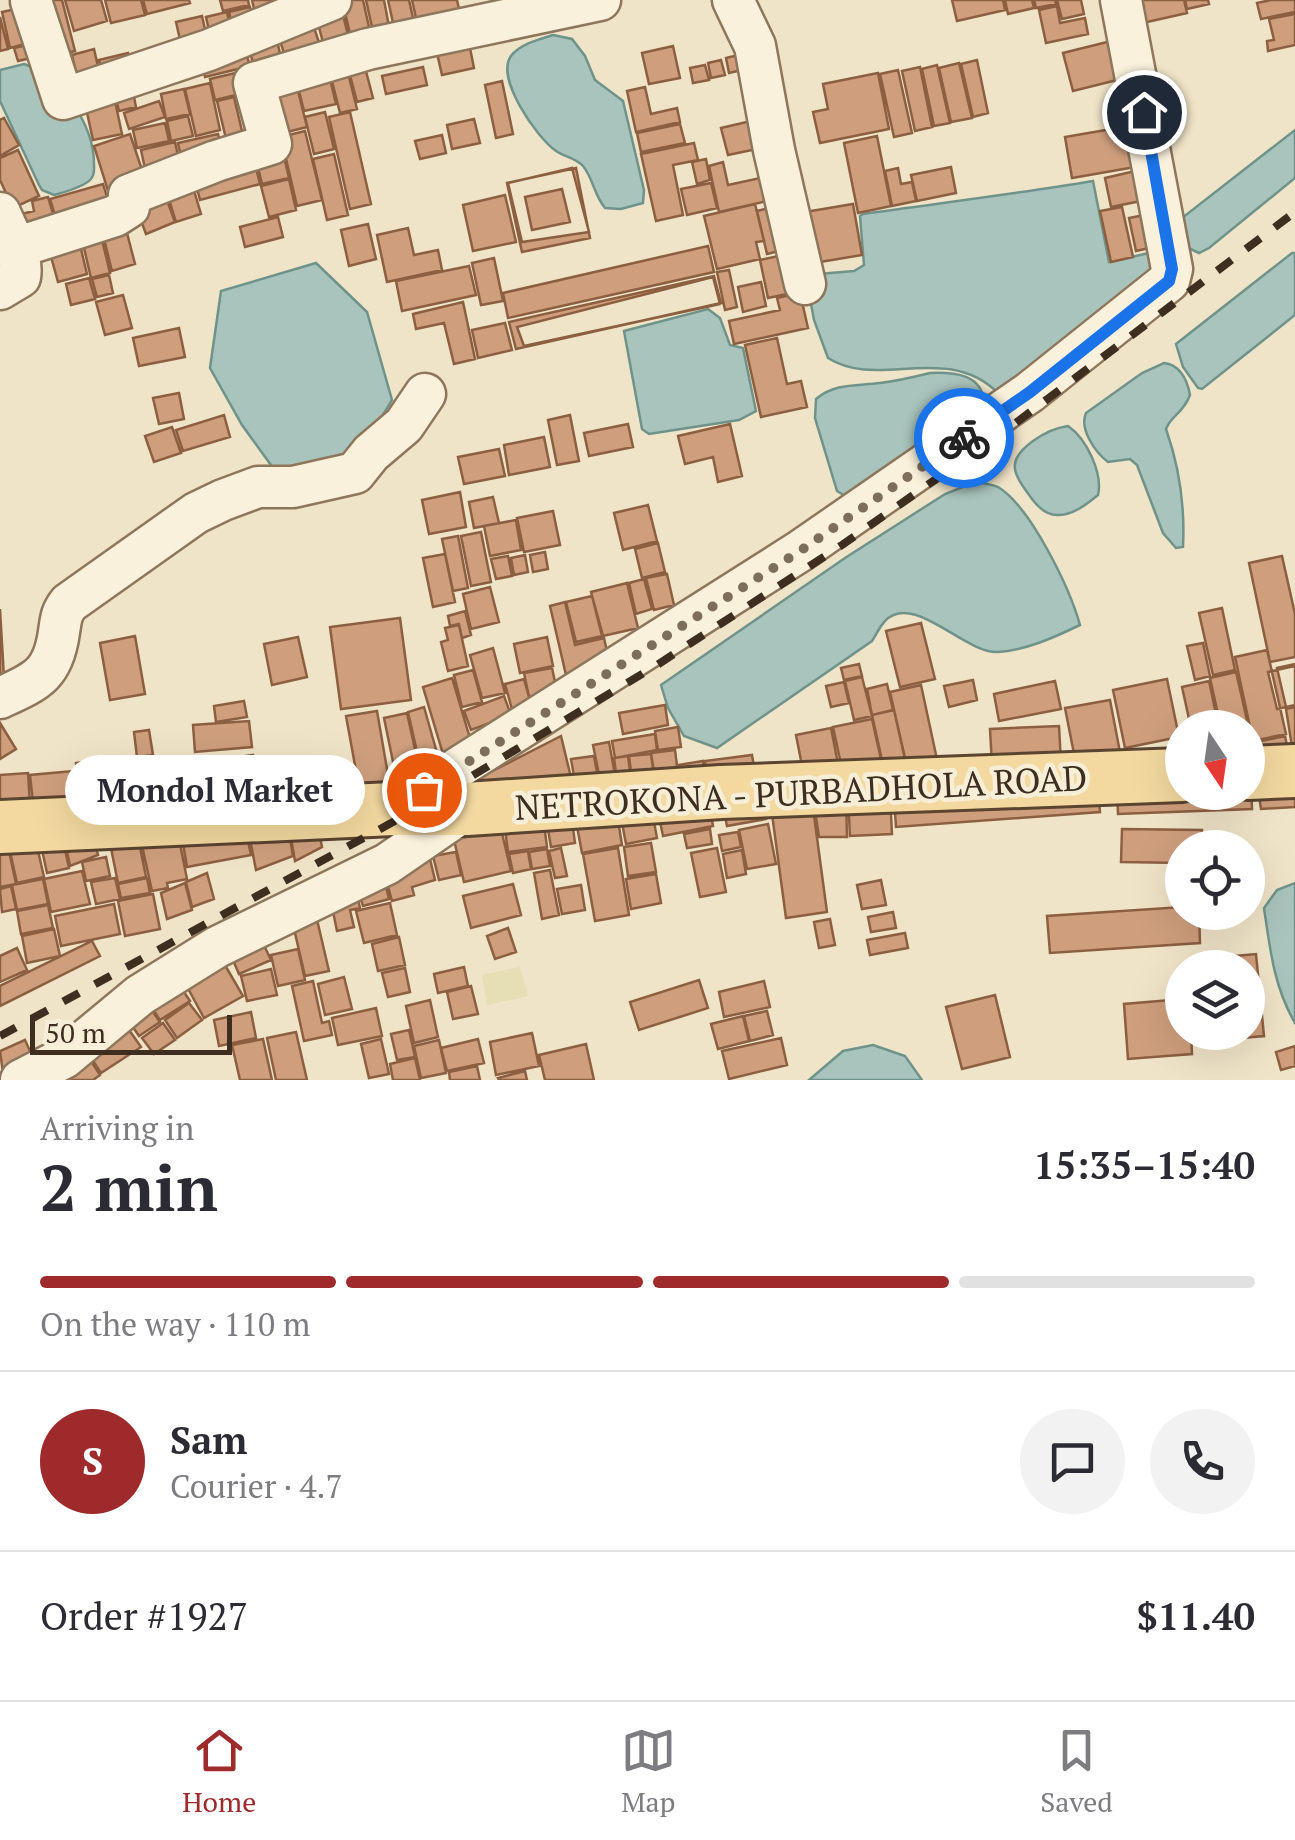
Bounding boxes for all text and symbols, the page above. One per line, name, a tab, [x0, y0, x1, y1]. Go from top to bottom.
pin	[1102, 70, 1187, 155]
icon: home	[1117, 85, 1172, 140]
courier	[914, 388, 1014, 488]
icon: bike	[937, 411, 992, 466]
north arrow	[1165, 710, 1265, 810]
map controls	[1165, 710, 1265, 1050]
pin	[382, 748, 467, 833]
street label: NETROKONA - PURBADHOLA ROAD	[514, 754, 1088, 830]
callout: Mondol Market	[64, 755, 364, 825]
icon: bag	[397, 763, 452, 818]
text: Mondol Market	[97, 769, 333, 811]
button: locate	[1165, 830, 1265, 930]
button: layers	[1165, 950, 1265, 1050]
scale bar	[30, 1010, 232, 1054]
text: 50 m	[45, 1014, 106, 1051]
text: Arriving in	[40, 1107, 194, 1149]
text: 15:35–15:40	[1033, 1140, 1255, 1190]
text: 2 min	[40, 1143, 218, 1230]
text: On the way · 110 m	[40, 1303, 310, 1345]
button: chat	[1020, 1409, 1125, 1514]
button: phone	[1150, 1409, 1255, 1514]
text: Sam	[170, 1415, 247, 1465]
text: S	[82, 1436, 103, 1486]
text: Courier · 4.7	[170, 1465, 342, 1507]
text: Order #1927	[40, 1591, 248, 1641]
text: $11.40	[1136, 1591, 1255, 1641]
tab: Home	[182, 1723, 256, 1820]
tab: Map	[621, 1723, 676, 1820]
tab: Saved	[1040, 1723, 1113, 1820]

